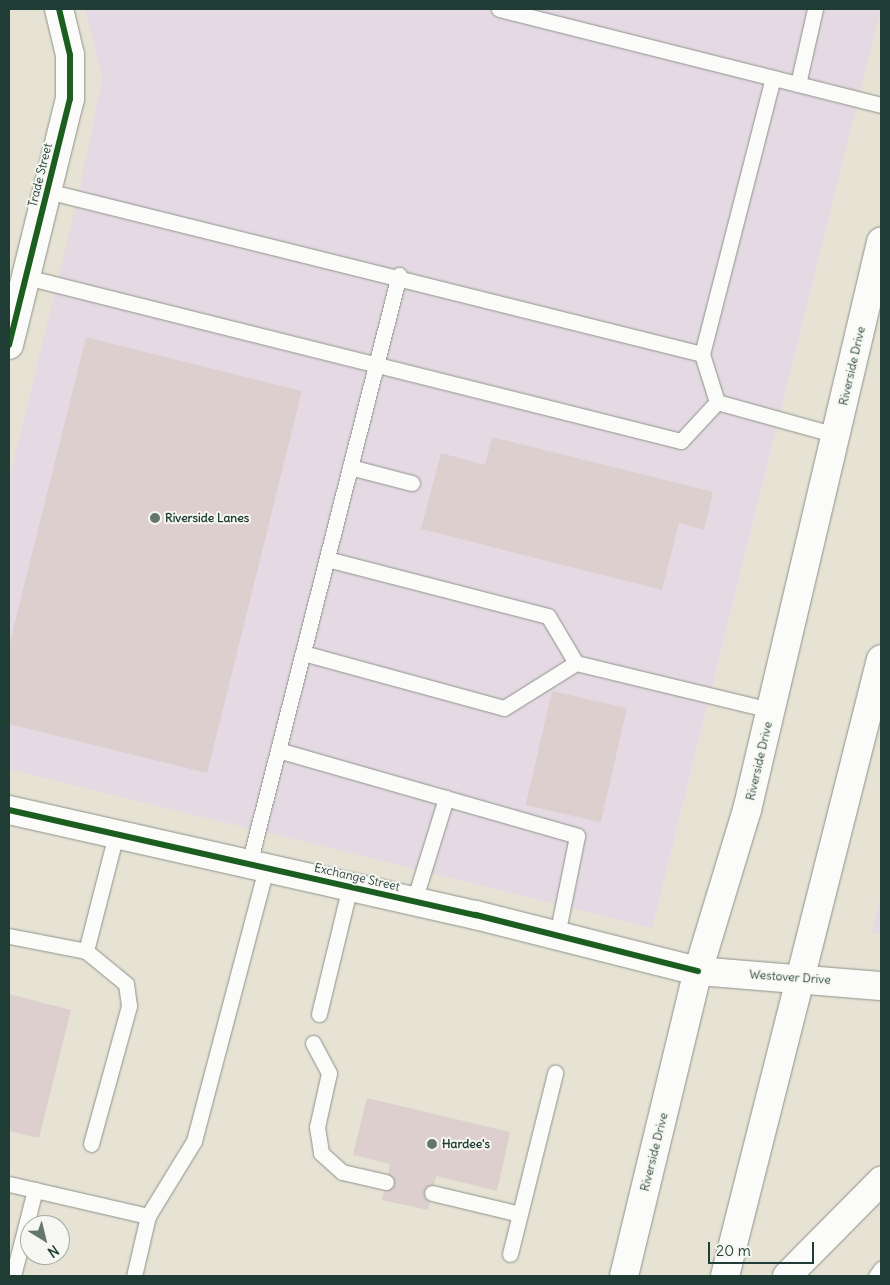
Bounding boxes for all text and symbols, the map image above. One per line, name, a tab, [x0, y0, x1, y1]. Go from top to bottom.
street label: Trade Street	[25, 142, 55, 208]
street label: Riverside Drive	[836, 325, 868, 407]
place label: Riverside Lanes	[165, 511, 249, 525]
marker: Riverside Lanes	[149, 512, 161, 524]
street label: Riverside Drive	[743, 720, 775, 802]
street label: Exchange Street	[313, 860, 401, 894]
street label: Westover Drive	[749, 967, 831, 987]
street label: Riverside Drive	[637, 1111, 671, 1193]
place label: Hardee's	[442, 1137, 490, 1151]
marker: Hardee's	[426, 1138, 438, 1150]
north arrow	[20, 1215, 70, 1265]
scale bar	[710, 1232, 816, 1264]
text: N	[44, 1241, 62, 1261]
text: 20 m	[716, 1241, 751, 1260]

